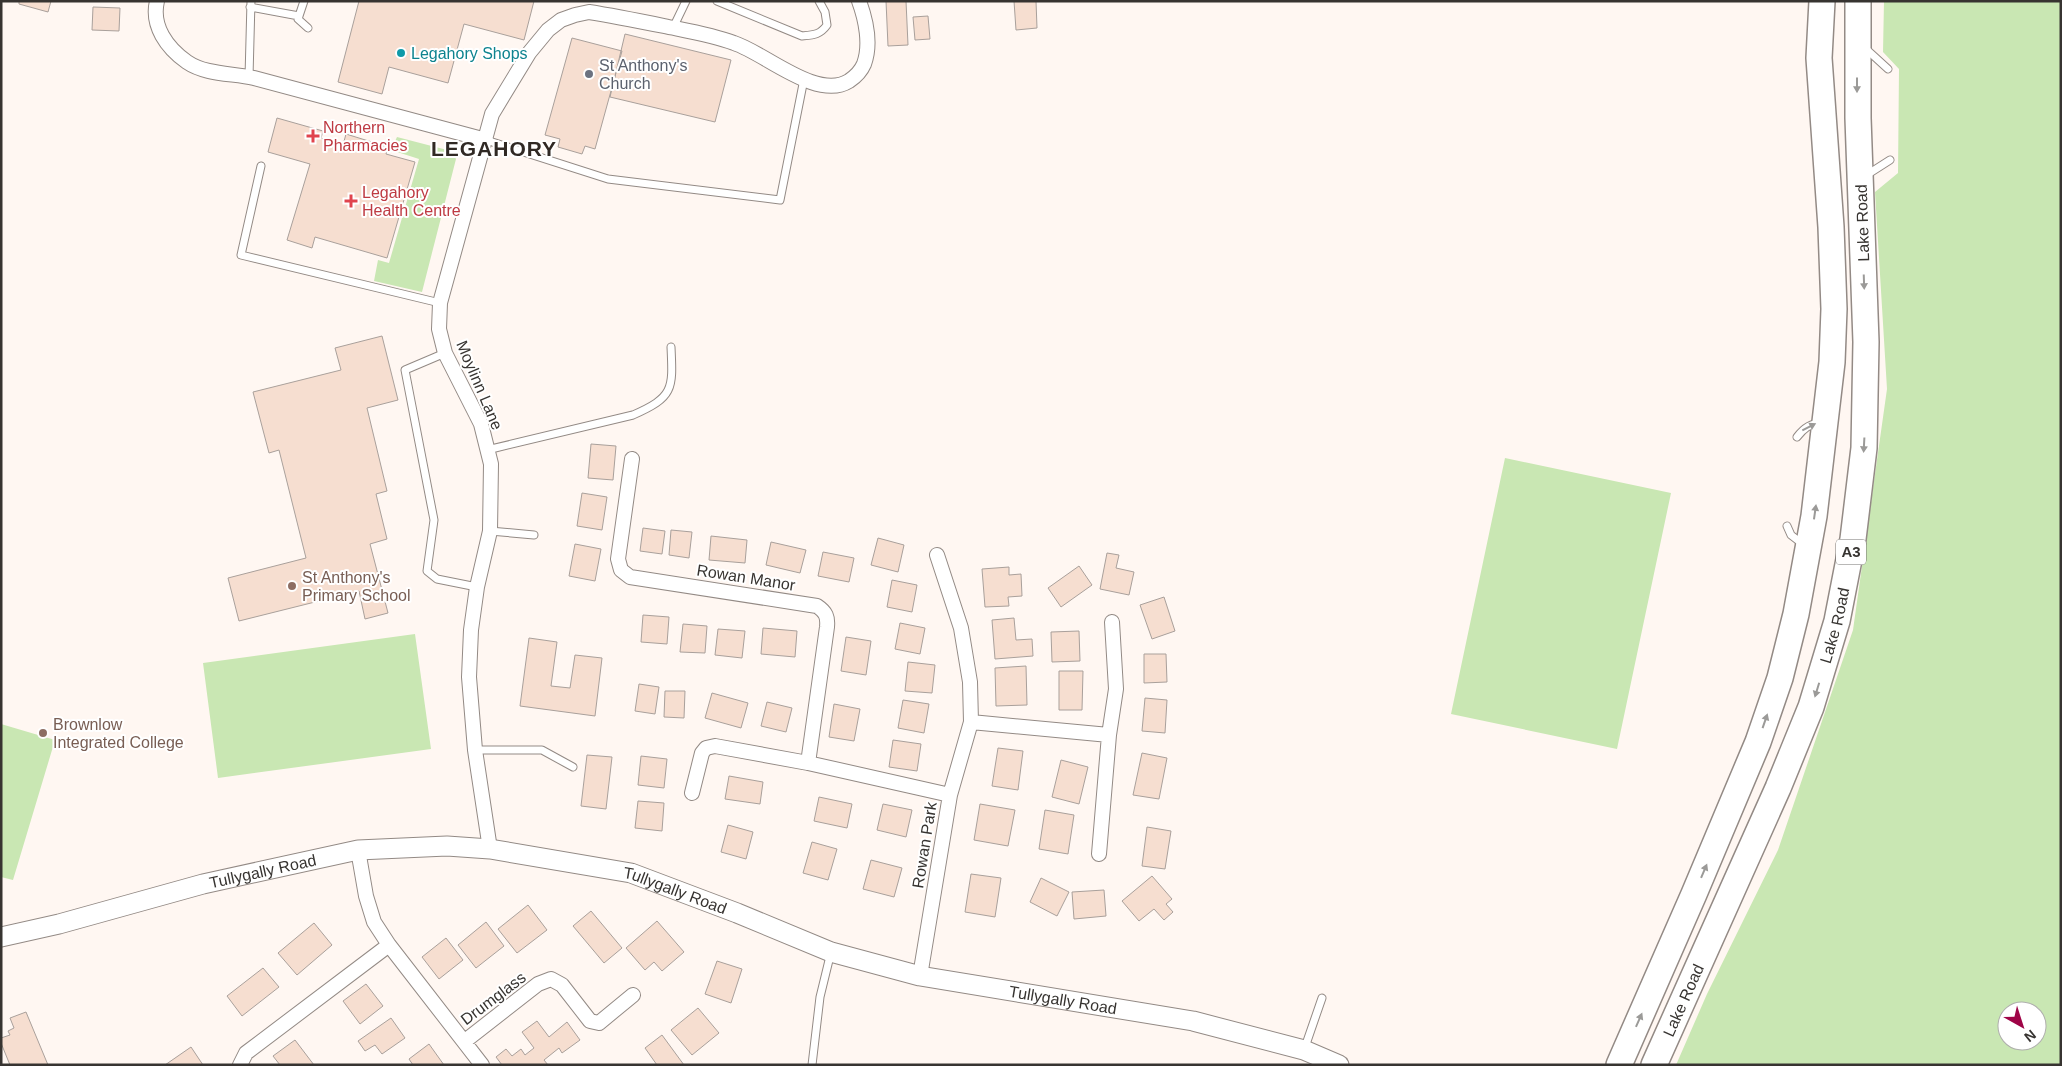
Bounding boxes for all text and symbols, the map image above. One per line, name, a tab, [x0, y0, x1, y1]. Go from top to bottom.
place label: Legahory Shops	[411, 45, 528, 62]
marker: Legahory Shops	[395, 47, 407, 59]
place label: St Anthony's Church	[599, 57, 687, 92]
marker: St Anthony's Church	[583, 68, 595, 80]
one-way arrow	[1854, 77, 1862, 93]
place label: Northern Pharmacies	[323, 119, 407, 154]
marker: Northern Pharmacies	[307, 130, 319, 142]
district label: LEGAHORY	[431, 137, 557, 160]
place label: Legahory Health Centre	[362, 184, 461, 219]
street label: Lake Road	[1853, 184, 1872, 262]
marker: Legahory Health Centre	[344, 194, 358, 208]
one-way arrow	[1861, 275, 1869, 291]
street label: Moylinn Lane	[453, 338, 506, 432]
one-way arrow	[1802, 422, 1817, 431]
one-way arrow	[1860, 437, 1868, 453]
one-way arrow	[1811, 504, 1819, 520]
road number: A3	[1836, 540, 1866, 564]
street label: Rowan Manor	[695, 561, 797, 594]
place label: St Anthony's Primary School	[302, 569, 410, 604]
marker: St Anthony's Primary School	[286, 580, 298, 592]
street label: Lake Road	[1817, 586, 1852, 665]
one-way arrow	[1812, 682, 1820, 697]
one-way arrow	[1762, 713, 1769, 728]
place label: Brownlow Integrated College	[53, 716, 184, 751]
marker: Brownlow Integrated College	[37, 727, 49, 739]
street label: Rowan Park	[909, 800, 940, 889]
street label: Tullygally Road	[208, 851, 318, 891]
street label: Tullygally Road	[622, 864, 729, 917]
one-way arrow	[1701, 864, 1709, 878]
street label: Lake Road	[1660, 962, 1707, 1039]
street label: Drumglass	[458, 969, 529, 1028]
street label: Tullygally Road	[1008, 983, 1118, 1017]
north arrow	[1997, 1001, 2047, 1051]
one-way arrow	[1636, 1013, 1644, 1027]
text: N	[2021, 1027, 2039, 1046]

